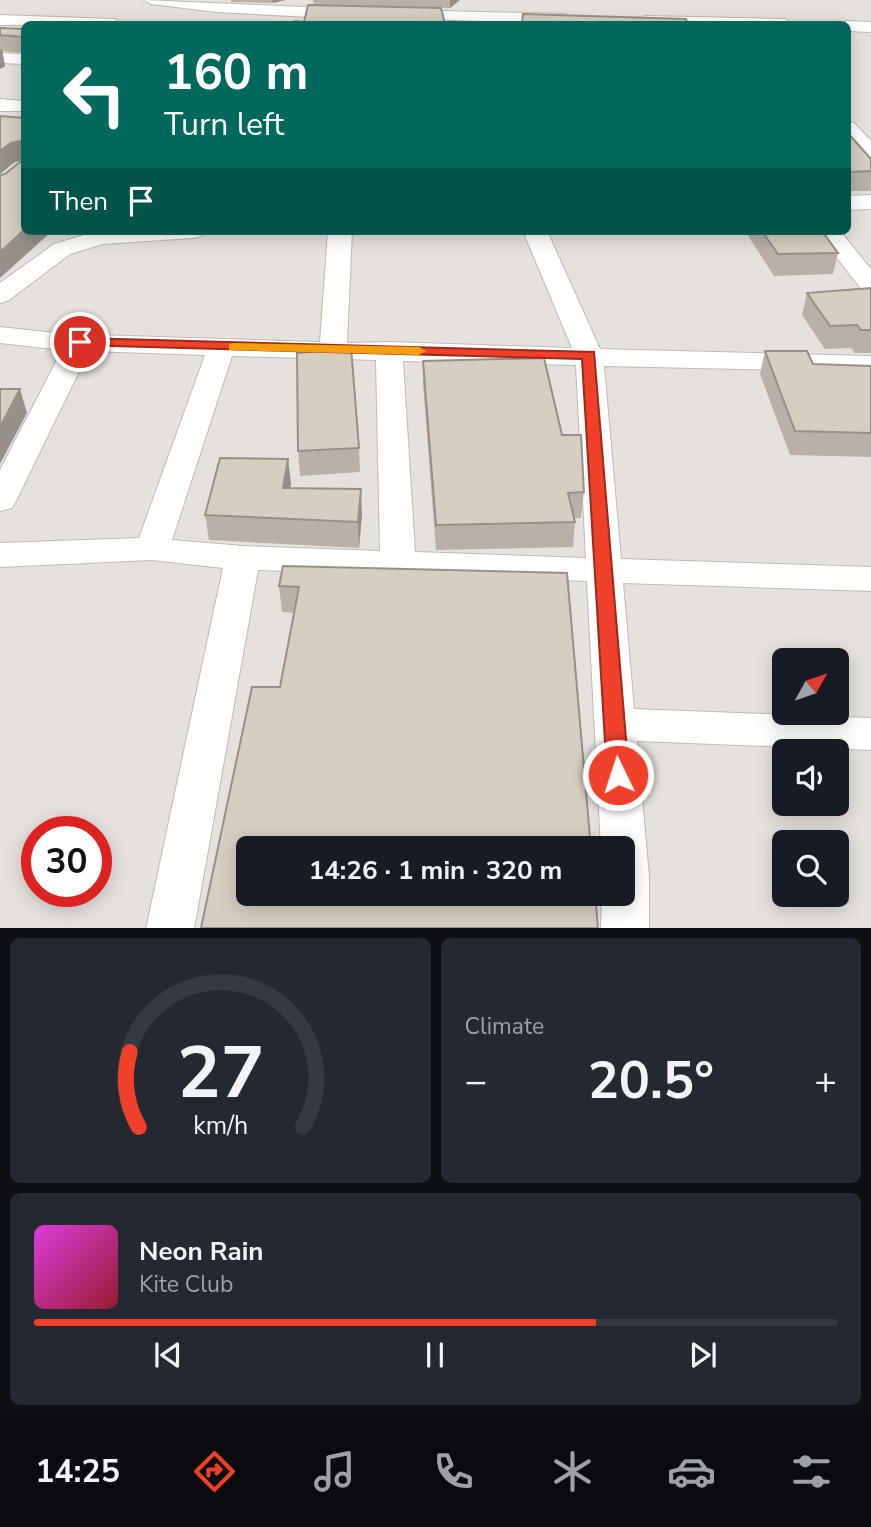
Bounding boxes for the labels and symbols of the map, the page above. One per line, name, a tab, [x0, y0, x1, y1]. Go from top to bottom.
pin	[50, 312, 110, 372]
north arrow	[772, 648, 849, 724]
position arrow	[581, 738, 655, 812]
speed limit sign: 30	[21, 816, 112, 907]

